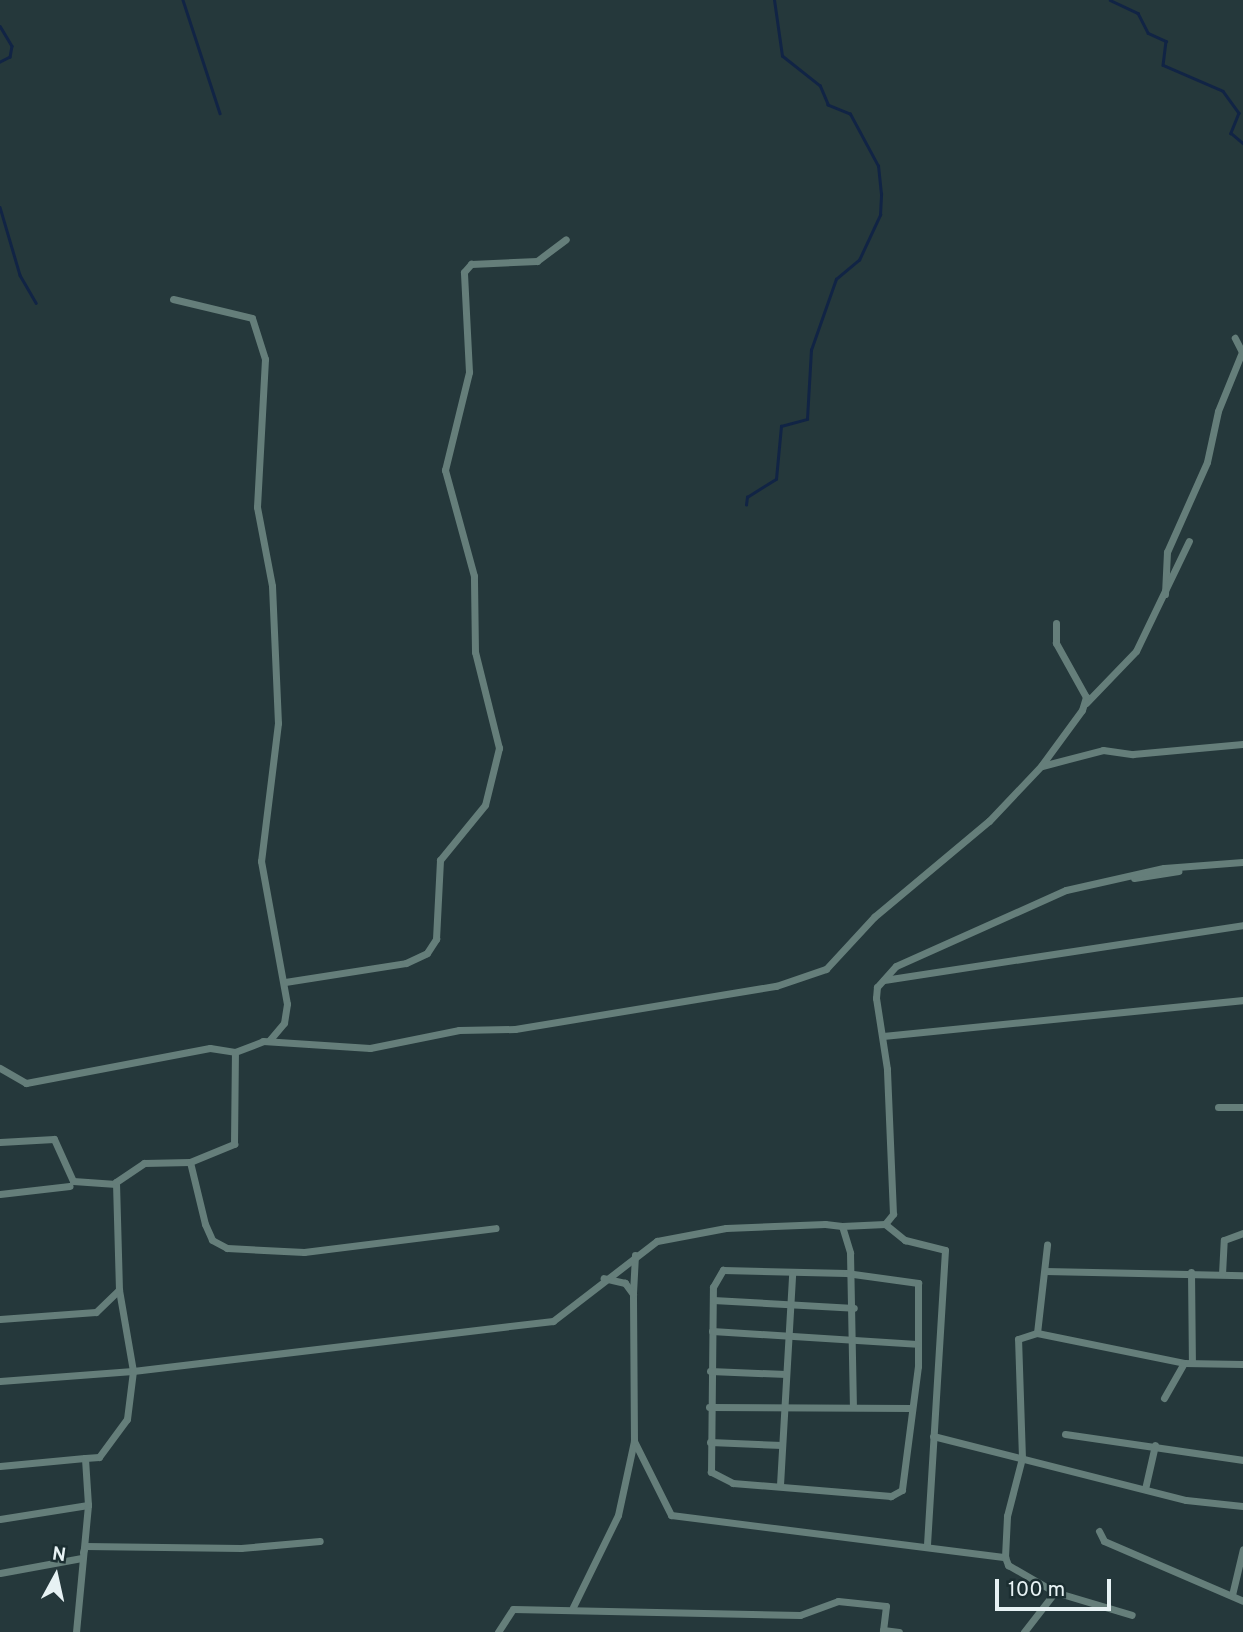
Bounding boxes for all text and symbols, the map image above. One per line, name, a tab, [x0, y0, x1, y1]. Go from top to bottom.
north arrow	[21, 1541, 91, 1611]
text: N	[50, 1542, 67, 1568]
scale bar	[998, 1566, 1114, 1610]
text: 100 m	[1008, 1577, 1065, 1604]

